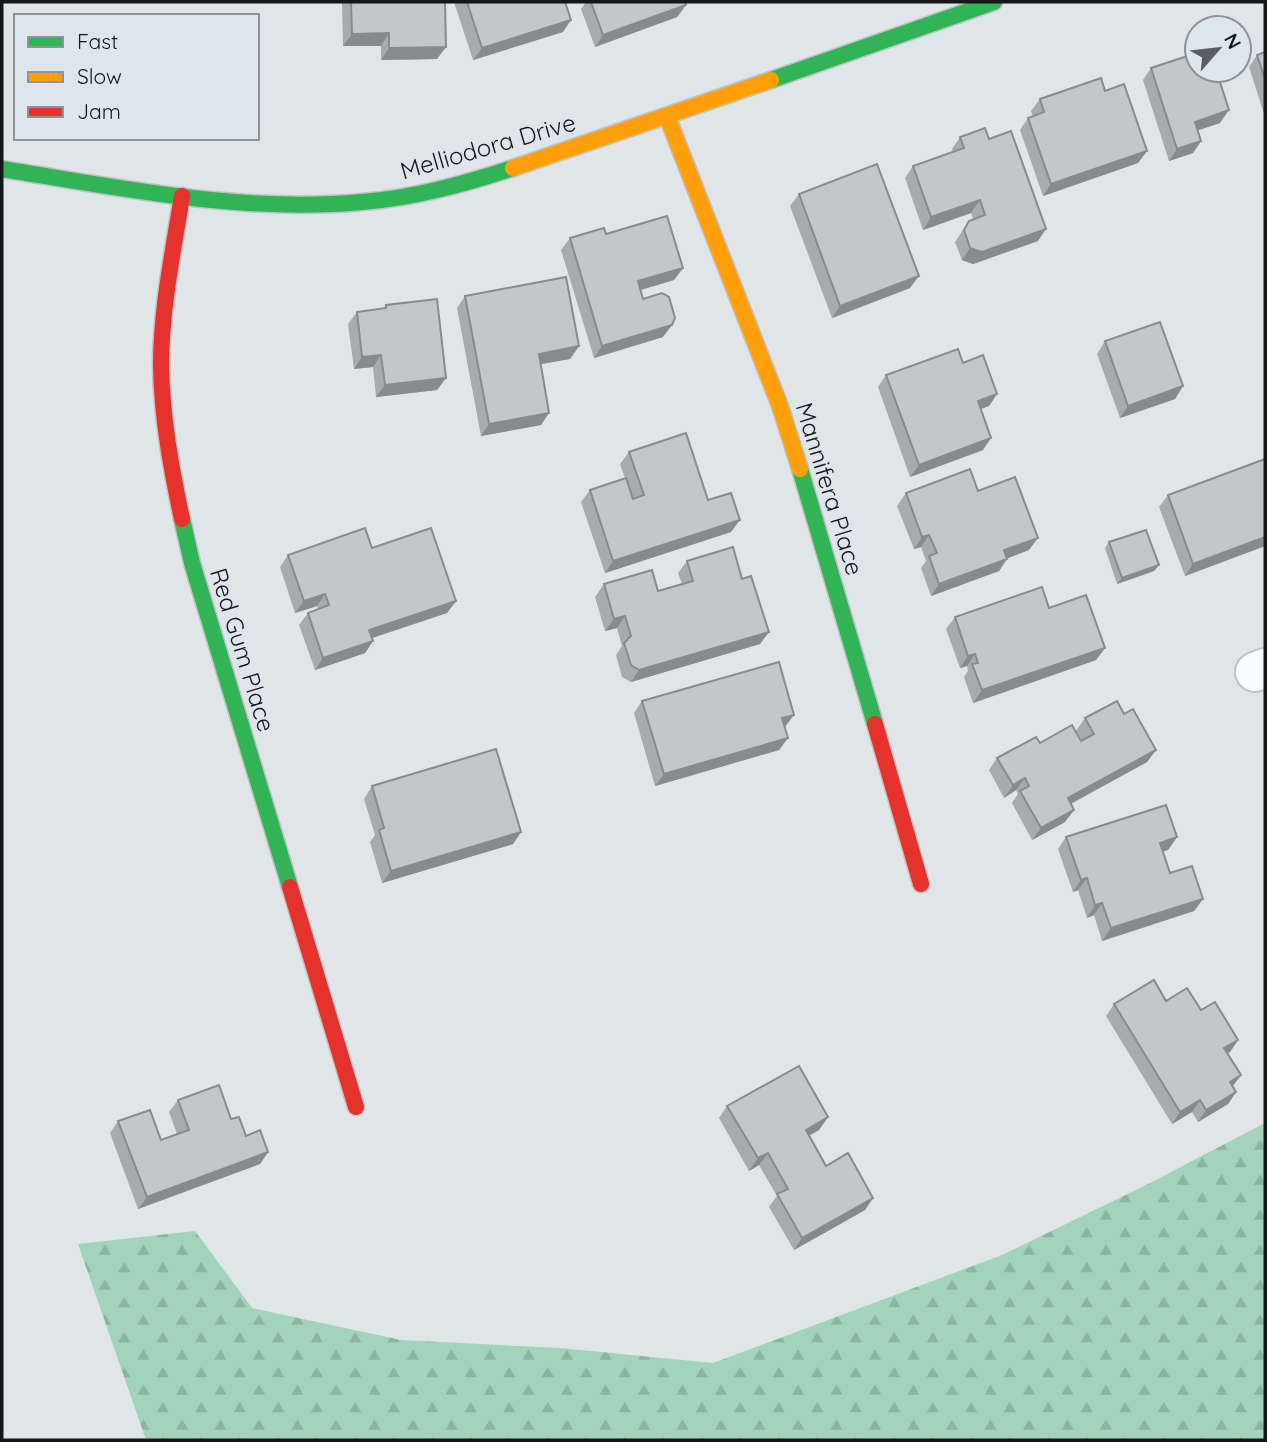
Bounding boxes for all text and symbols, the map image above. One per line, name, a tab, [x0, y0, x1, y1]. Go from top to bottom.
legend	[14, 14, 259, 140]
north arrow	[1183, 14, 1253, 84]
text: Fast	[77, 28, 118, 54]
text: N	[1219, 29, 1247, 53]
text: Slow	[77, 63, 122, 89]
text: Jam	[77, 98, 121, 124]
street label: Melliodora Drive	[397, 107, 579, 185]
street label: Mannifera Place	[789, 399, 870, 579]
street label: Red Gum Place	[204, 564, 282, 735]

